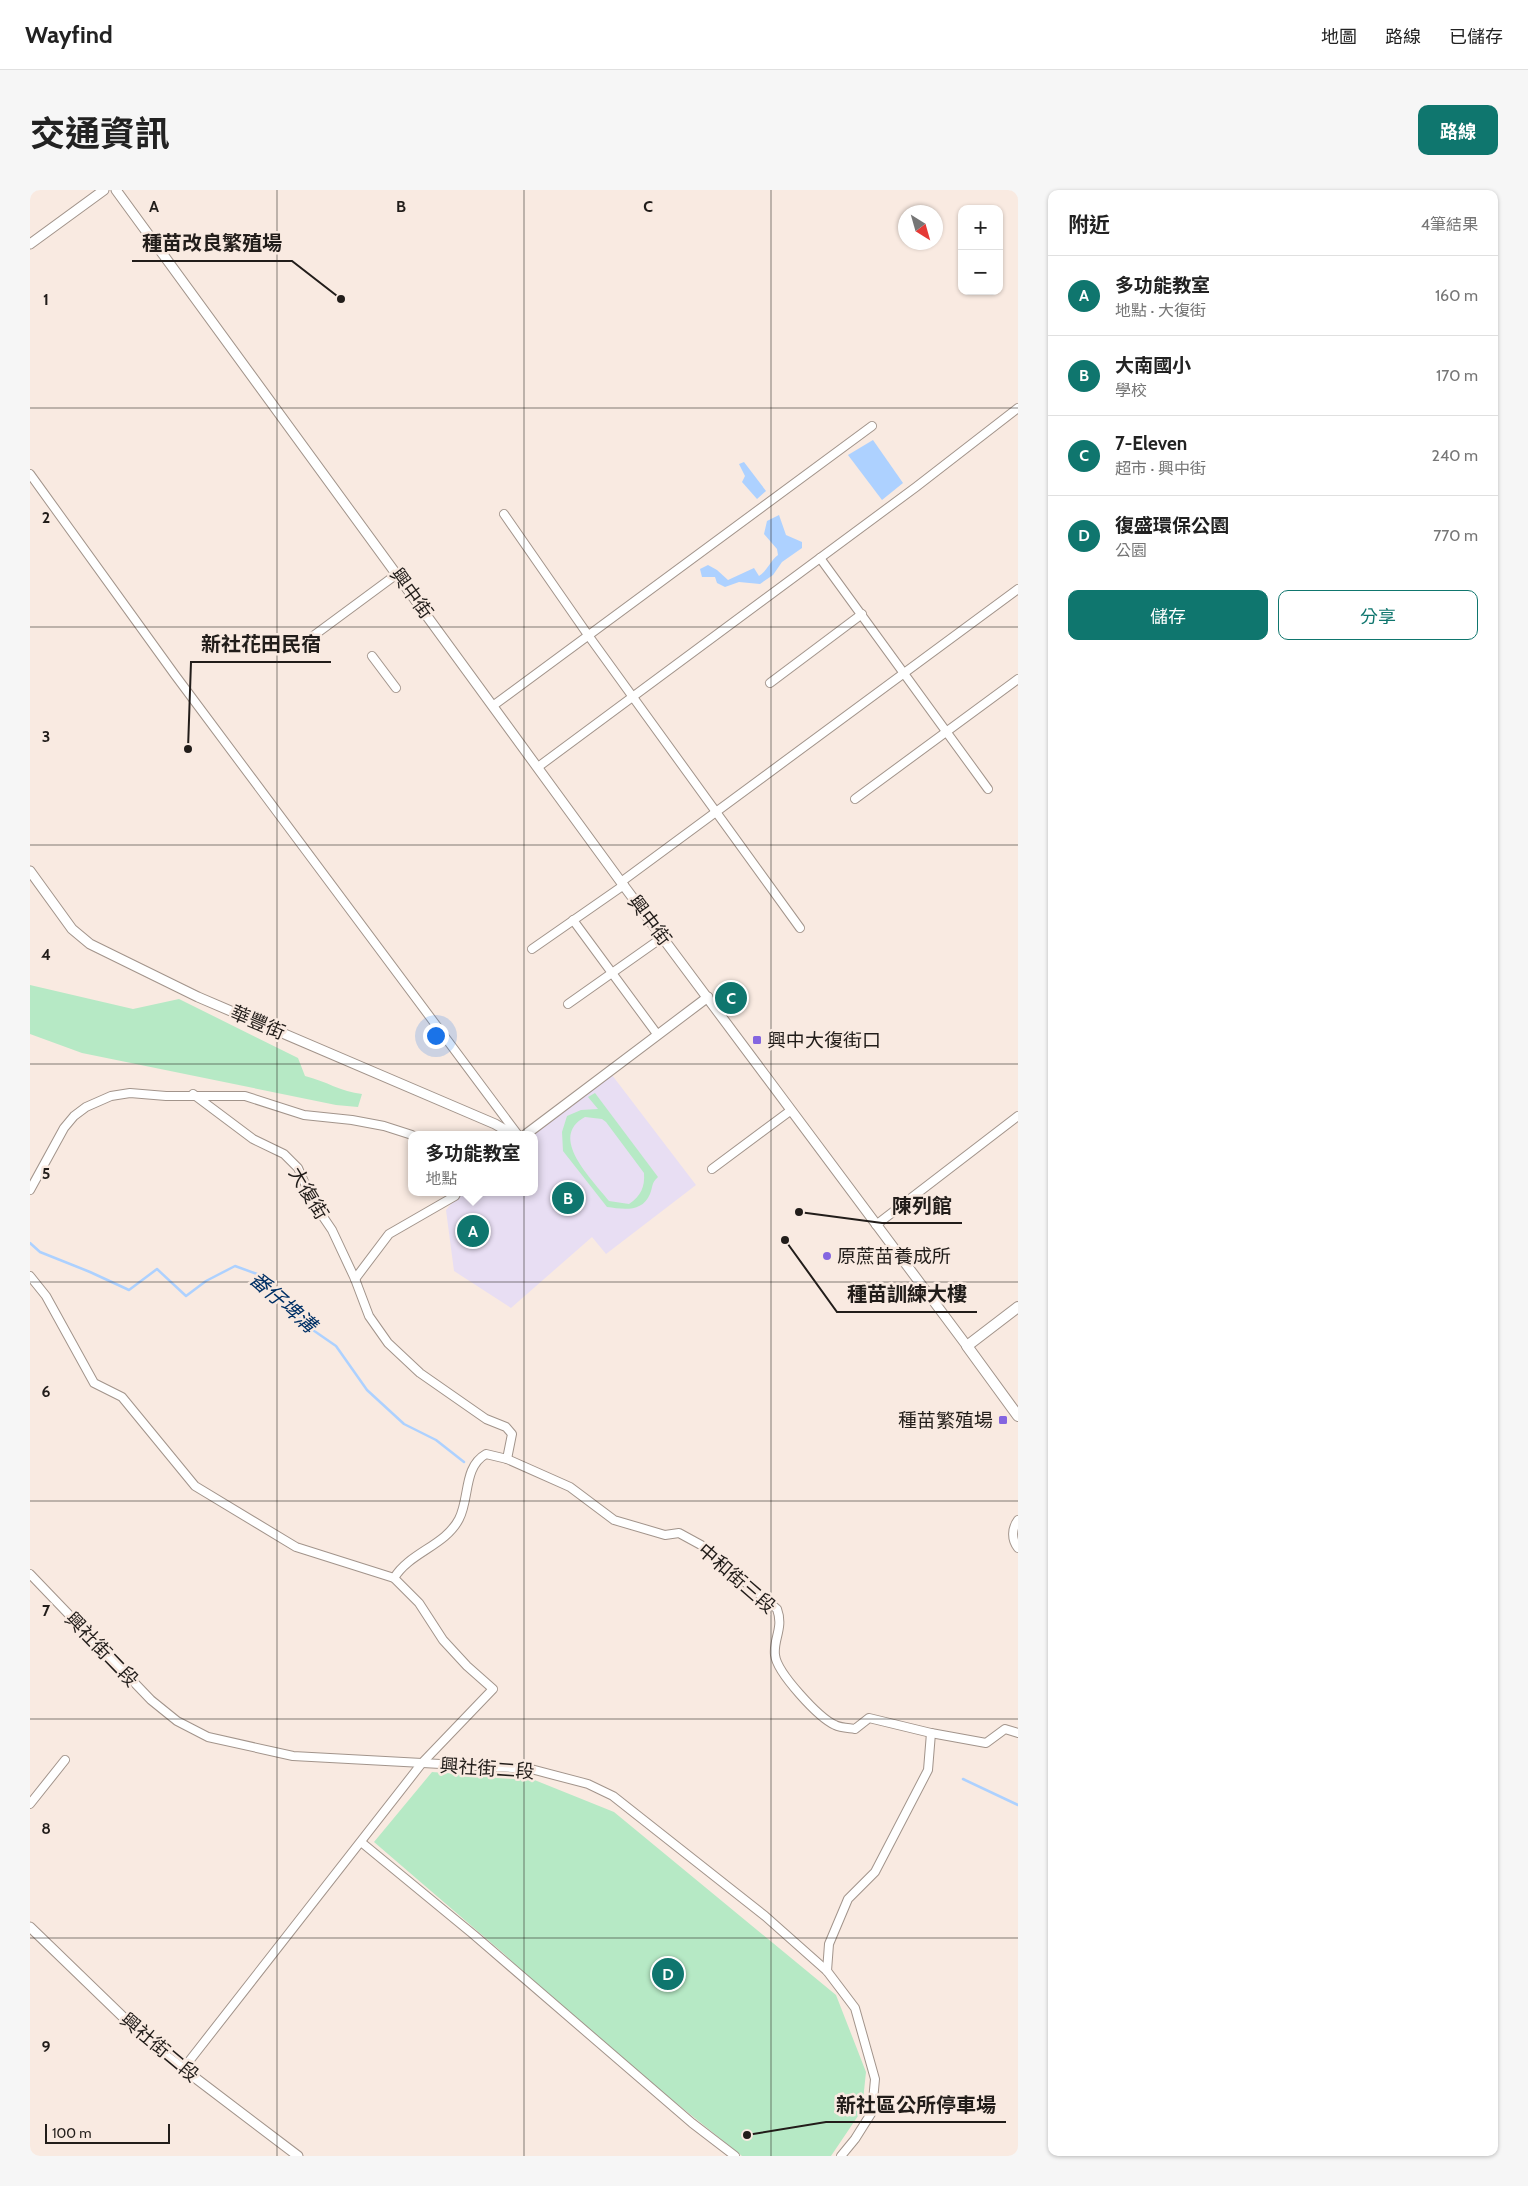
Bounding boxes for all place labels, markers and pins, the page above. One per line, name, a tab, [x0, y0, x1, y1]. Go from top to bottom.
callout: 種苗改良繁殖場	[132, 226, 292, 261]
callout: 新社花田民宿	[191, 627, 331, 662]
pin: C	[715, 979, 747, 1017]
place label: 興中大復街口	[767, 1029, 881, 1052]
marker: 興中大復街口	[751, 1034, 763, 1046]
pin: B	[552, 1179, 584, 1217]
callout: 陳列館	[882, 1188, 962, 1223]
pin: A	[457, 1212, 489, 1250]
place label: 原蔗苗養成所	[837, 1245, 951, 1268]
marker: 原蔗苗養成所	[821, 1250, 833, 1262]
callout: 種苗訓練大樓	[837, 1277, 977, 1312]
place label: 種苗繁殖場	[898, 1409, 993, 1432]
marker: 種苗繁殖場	[997, 1414, 1009, 1426]
pin: D	[652, 1955, 684, 1993]
callout: 新社區公所停車場	[826, 2087, 1006, 2122]

